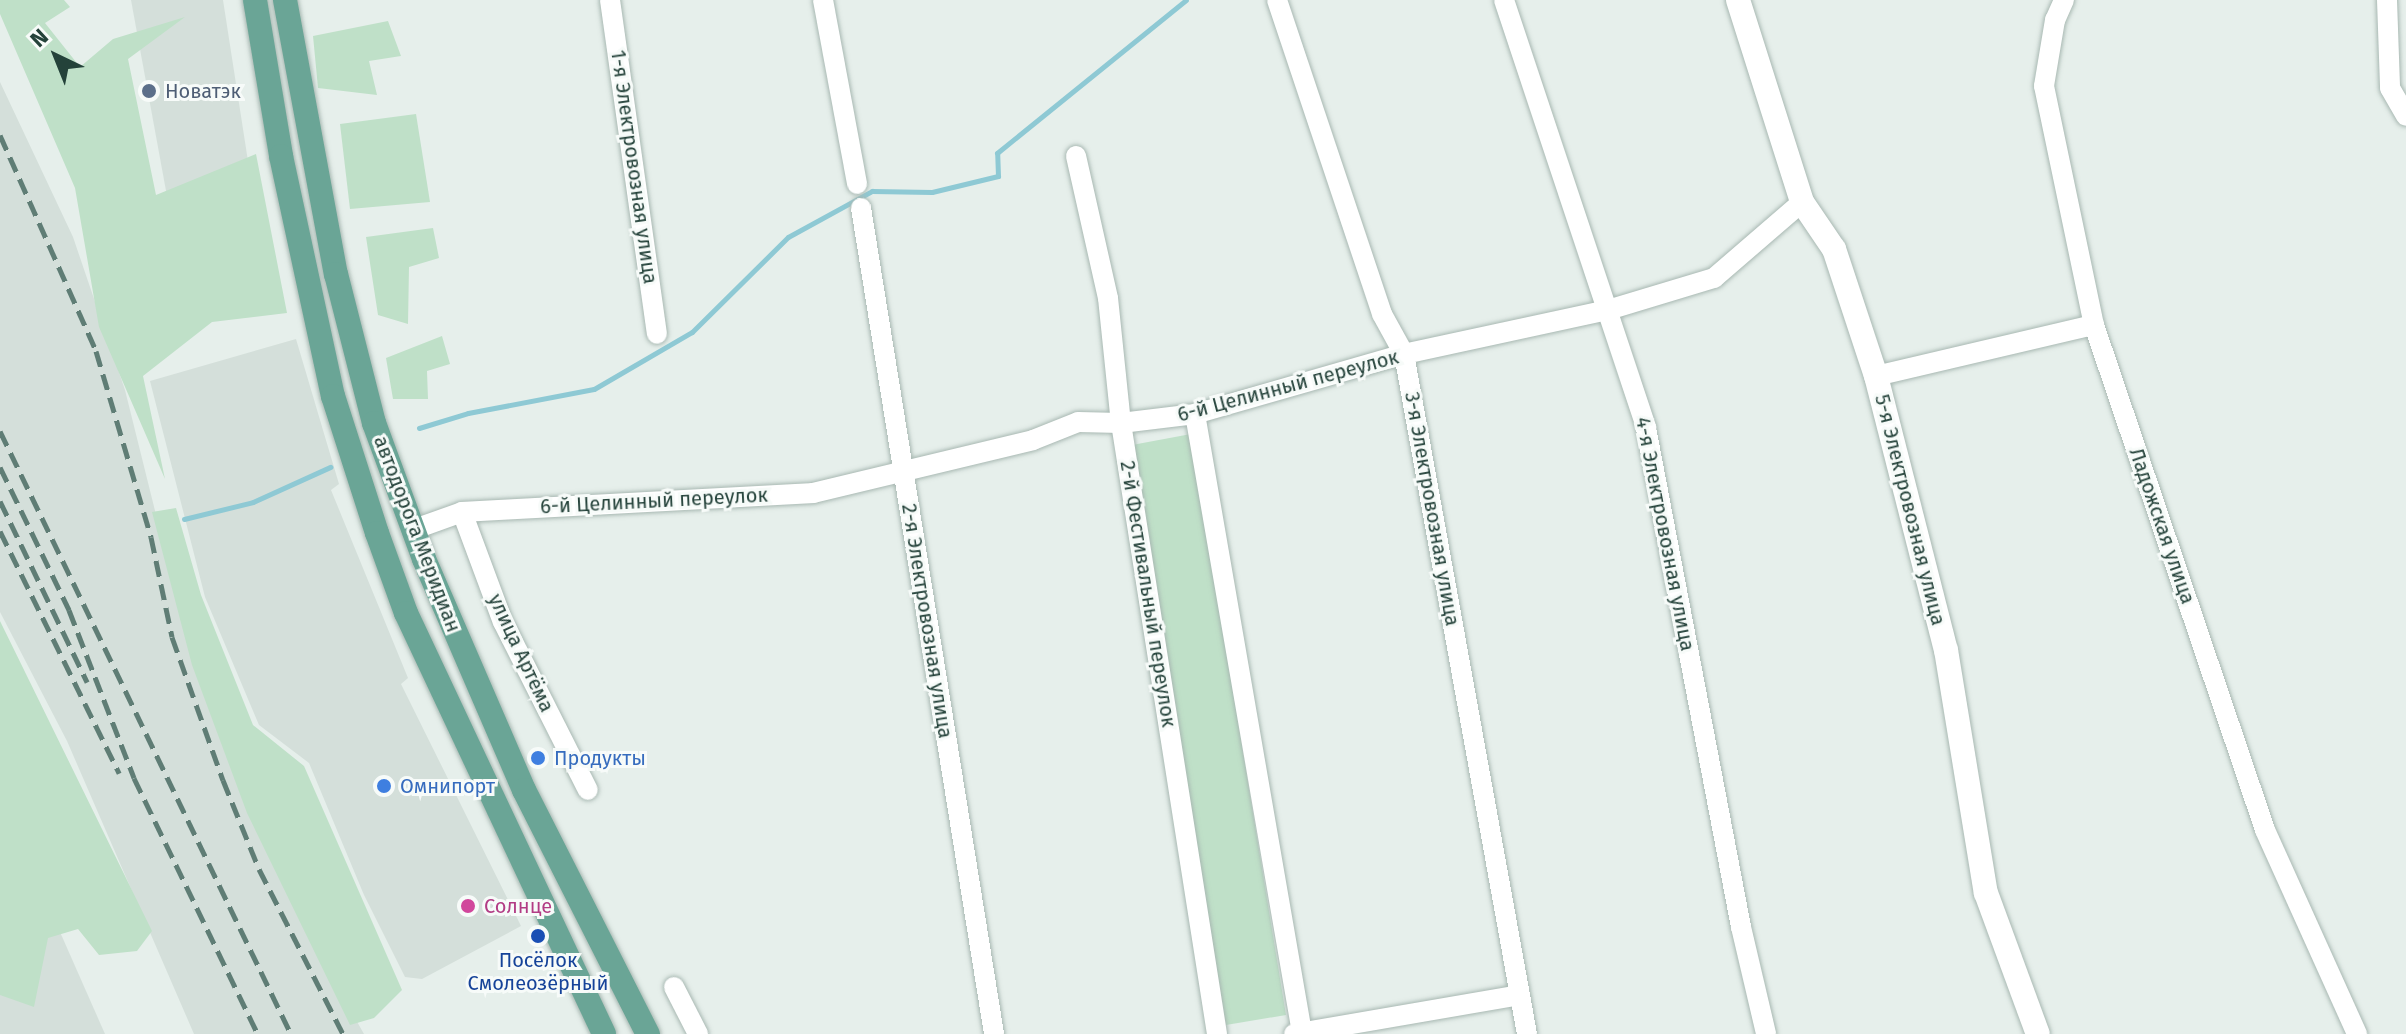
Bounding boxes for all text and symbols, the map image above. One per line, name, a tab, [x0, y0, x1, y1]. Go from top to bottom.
north arrow	[16, 16, 96, 96]
text: N	[25, 23, 54, 53]
street label: 1-я Электровозная улица	[606, 49, 662, 285]
place label: Новатэк	[165, 79, 241, 103]
marker: Новатэк	[140, 82, 158, 100]
street label: 6-й Целинный переулок	[1175, 345, 1401, 427]
street label: 3-я Электровозная улица	[1400, 390, 1464, 628]
street label: 5-я Электровозная улица	[1870, 392, 1950, 628]
street label: 4-я Электровозная улица	[1631, 415, 1699, 653]
street label: автодорога Меридиан	[368, 432, 466, 636]
street label: Ладожская улица	[2124, 445, 2200, 607]
street label: 2-й Фестивальный переулок	[1115, 459, 1181, 729]
street label: 6-й Целинный переулок	[540, 483, 768, 519]
street label: 2-я Электровозная улица	[897, 502, 957, 740]
street label: улица Артёма	[483, 590, 559, 716]
place label: Продукты	[554, 746, 646, 770]
marker: Продукты	[529, 749, 547, 767]
place label: Омнипорт	[400, 774, 495, 798]
marker: Омнипорт	[375, 777, 393, 795]
place label: Солнце	[484, 894, 552, 918]
marker: Солнце	[459, 897, 477, 915]
marker: Посёлок Смолеозёрный	[529, 927, 547, 945]
place label: Посёлок Смолеозёрный	[468, 948, 608, 995]

